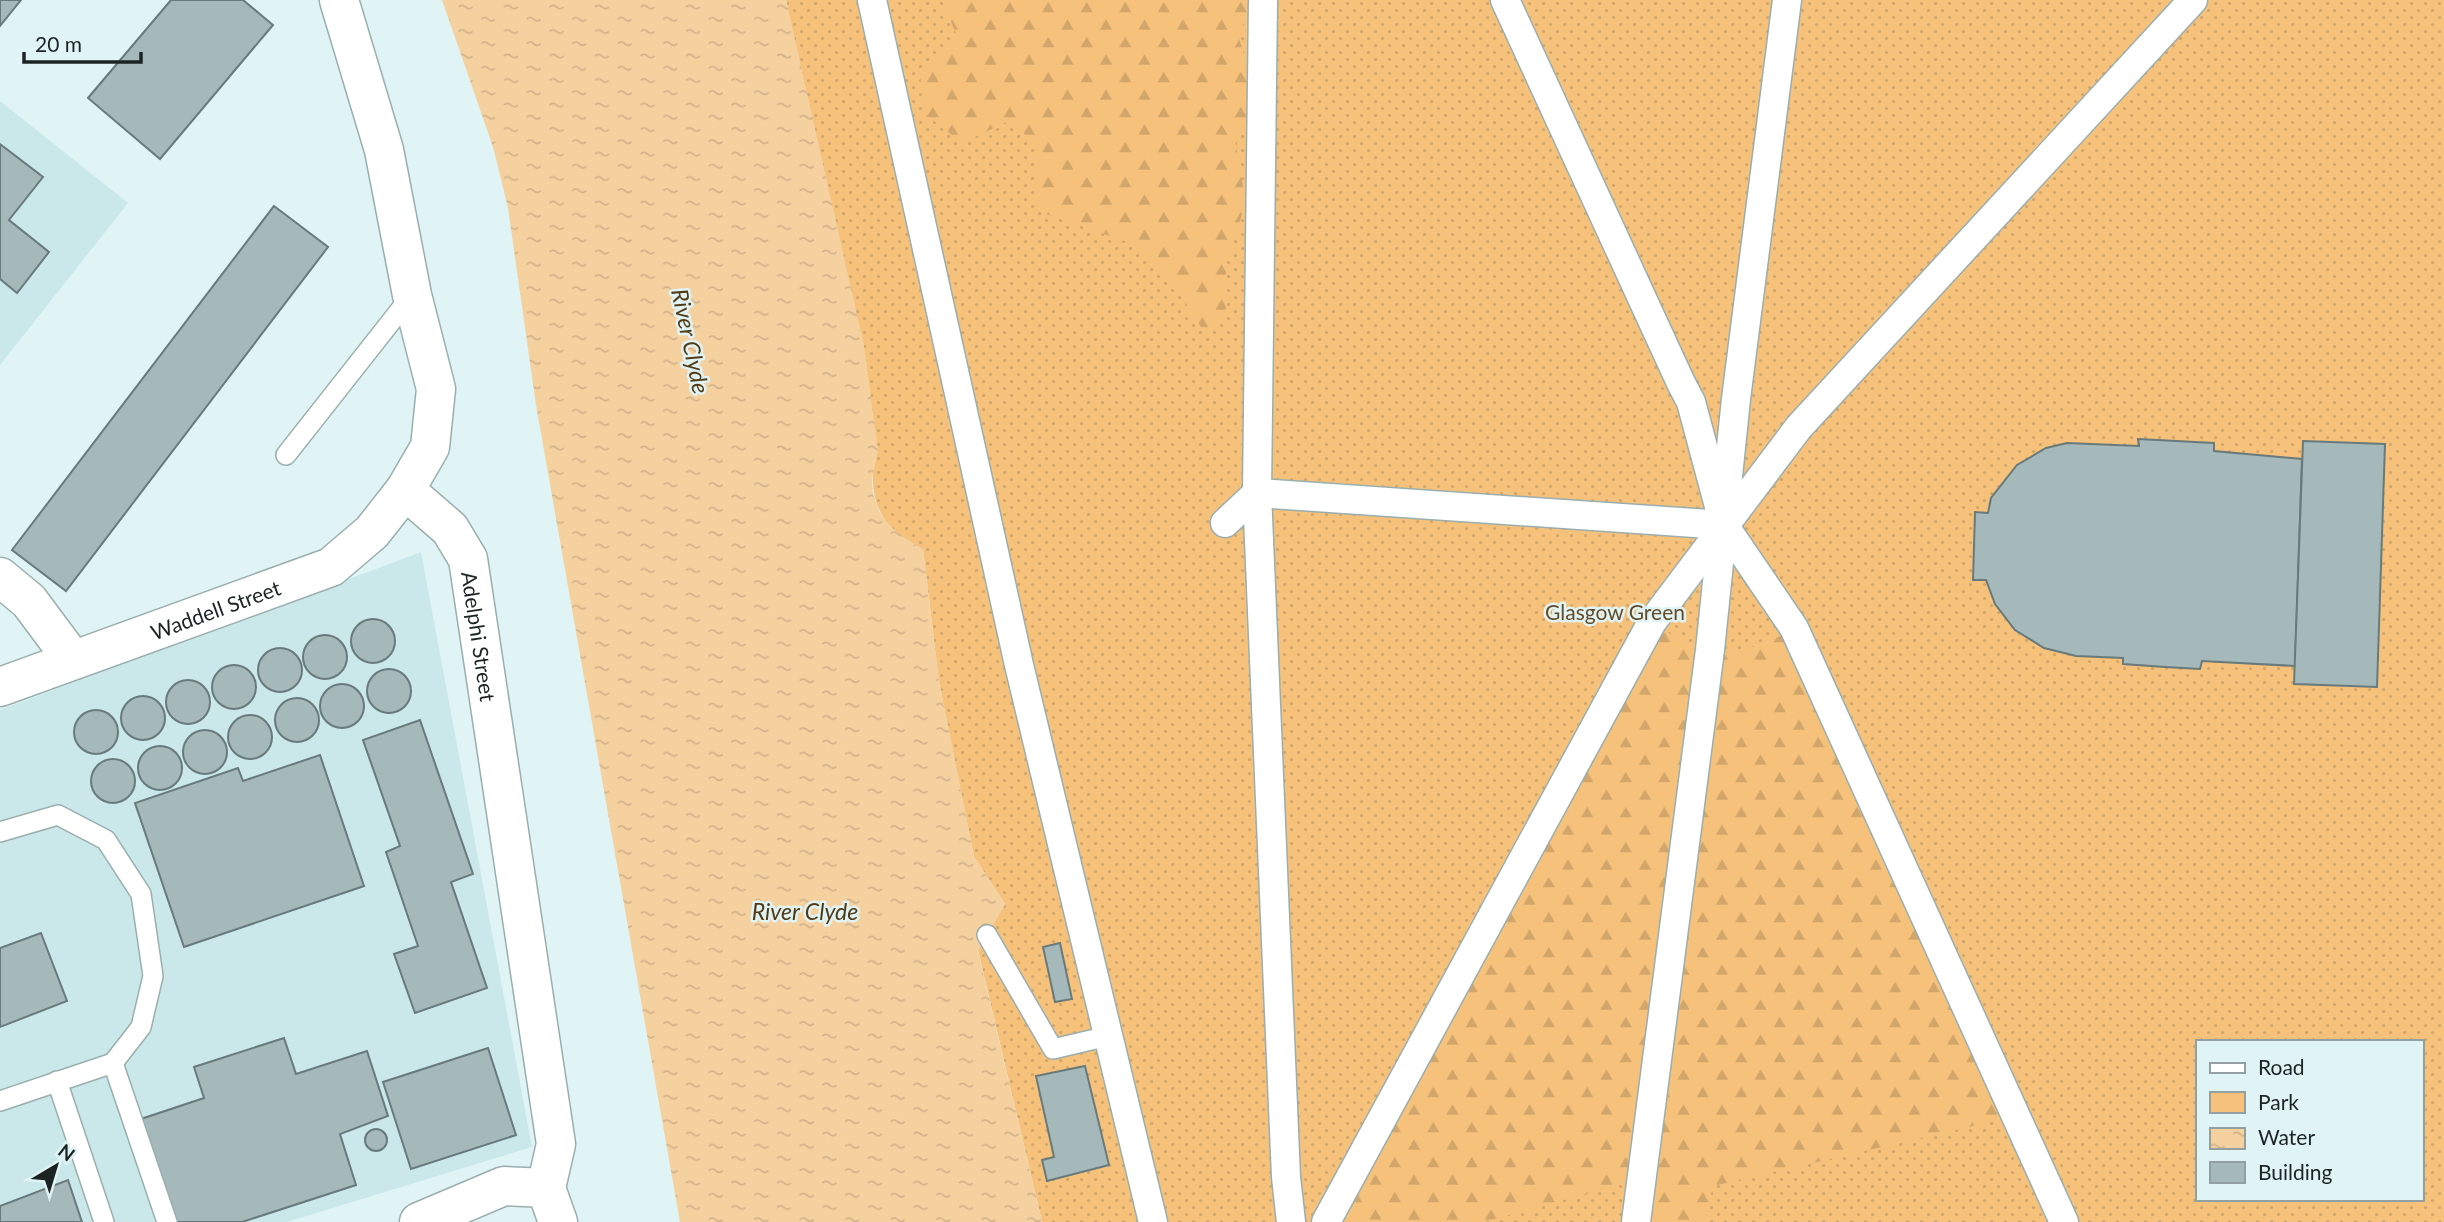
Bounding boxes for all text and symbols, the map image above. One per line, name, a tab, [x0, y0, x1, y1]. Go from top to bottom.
scale bar	[24, 21, 142, 65]
text: 20 m	[35, 31, 82, 56]
water label: River Clyde	[666, 286, 716, 396]
street label: Adelphi Street	[458, 570, 502, 703]
street label: Waddell Street	[147, 574, 284, 644]
park label: Glasgow Green	[1545, 599, 1685, 624]
water label: River Clyde	[752, 897, 858, 925]
legend	[2196, 1040, 2423, 1201]
text: Road	[2258, 1054, 2305, 1079]
text: Park	[2258, 1089, 2299, 1114]
text: Water	[2258, 1124, 2315, 1149]
north arrow	[21, 1131, 91, 1201]
text: N	[54, 1139, 80, 1166]
text: Building	[2258, 1159, 2333, 1184]

